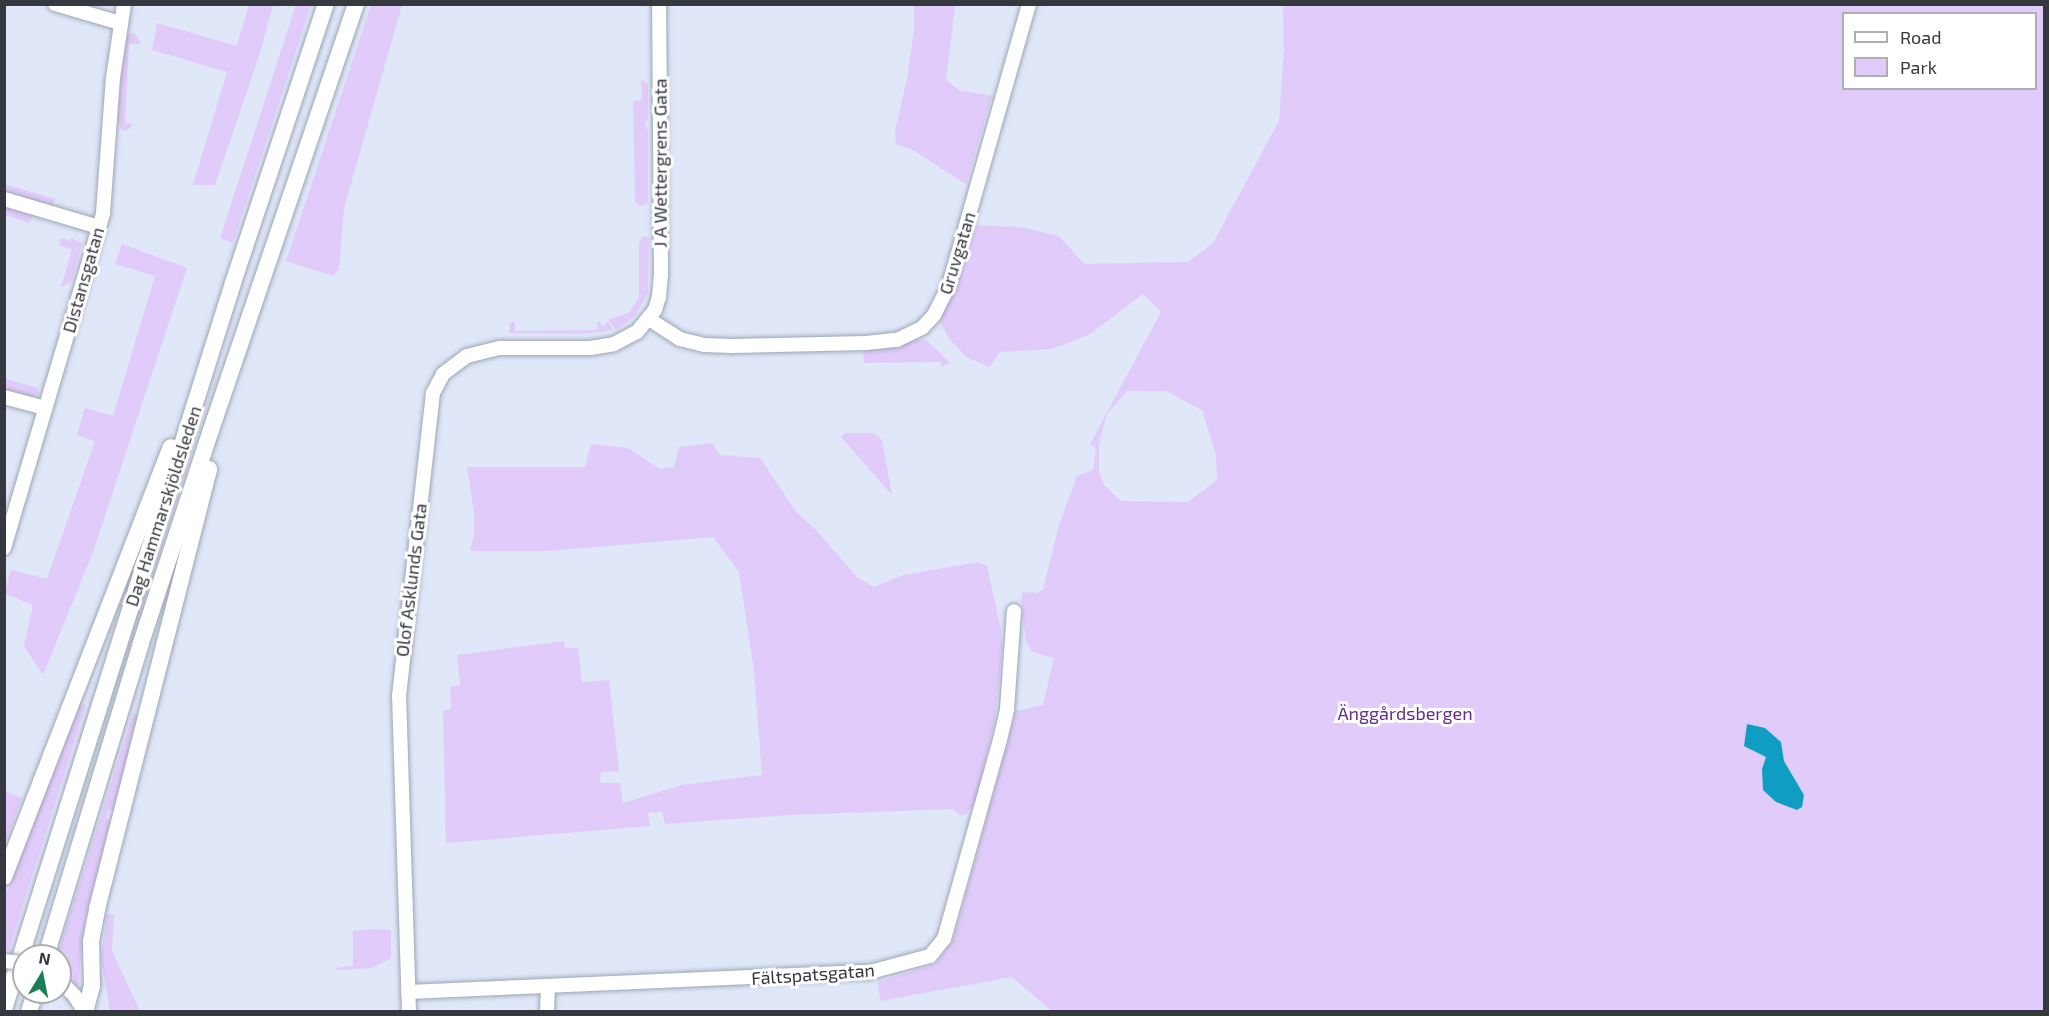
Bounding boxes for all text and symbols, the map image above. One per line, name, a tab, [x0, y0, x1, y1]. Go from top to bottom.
legend	[1842, 12, 2037, 90]
text: Road	[1900, 26, 1941, 48]
text: Park	[1900, 56, 1937, 78]
street label: J A Wettergrens Gata	[649, 78, 671, 248]
street label: Gruvgatan	[934, 209, 980, 297]
street label: Distansgatan	[58, 225, 108, 335]
street label: Dag Hammarskjöldsleden	[120, 403, 206, 609]
street label: Olof Asklunds Gata	[391, 502, 431, 658]
park label: Änggårdsbergen	[1337, 702, 1473, 724]
north arrow	[12, 944, 72, 1004]
text: N	[38, 947, 52, 968]
street label: Fältspatsgatan	[751, 959, 875, 989]

